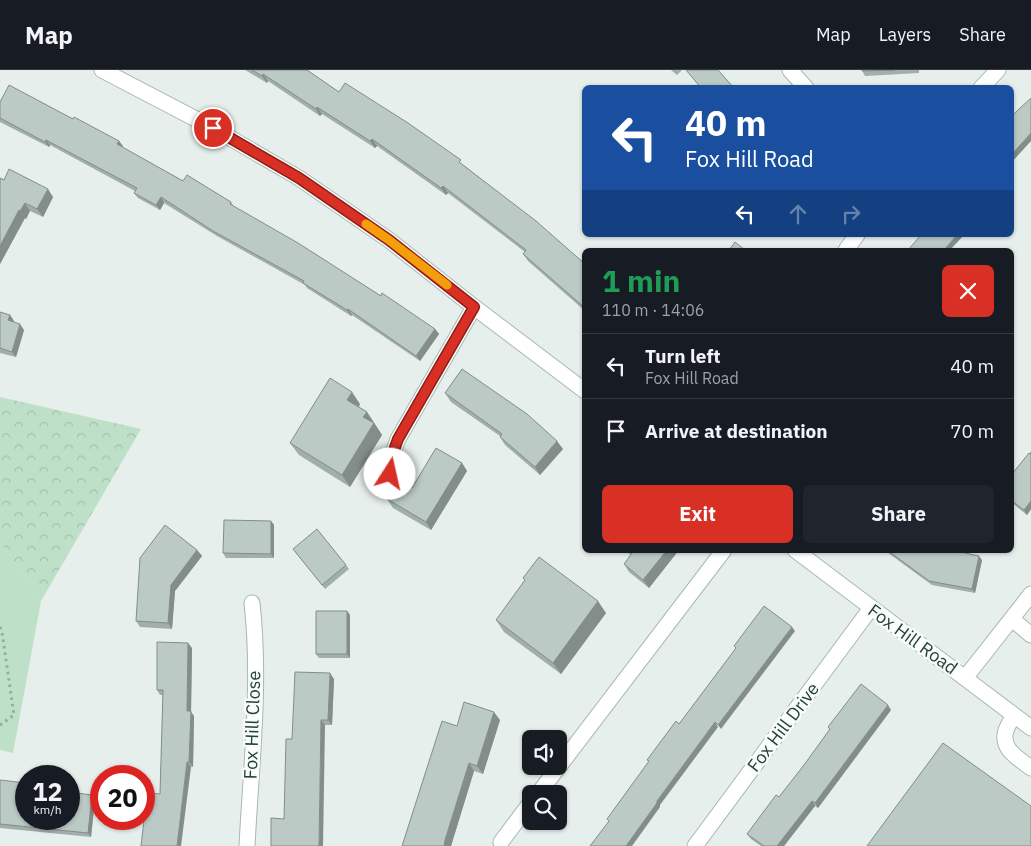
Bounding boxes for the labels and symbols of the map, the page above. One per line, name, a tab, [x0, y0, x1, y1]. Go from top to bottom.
pin	[192, 107, 234, 149]
position arrow	[363, 447, 415, 499]
street label: Fox Hill Road	[864, 599, 962, 679]
street label: Fox Hill Close	[239, 670, 265, 780]
street label: Fox Hill Drive	[742, 678, 824, 776]
speed limit sign: 20	[90, 765, 155, 830]

